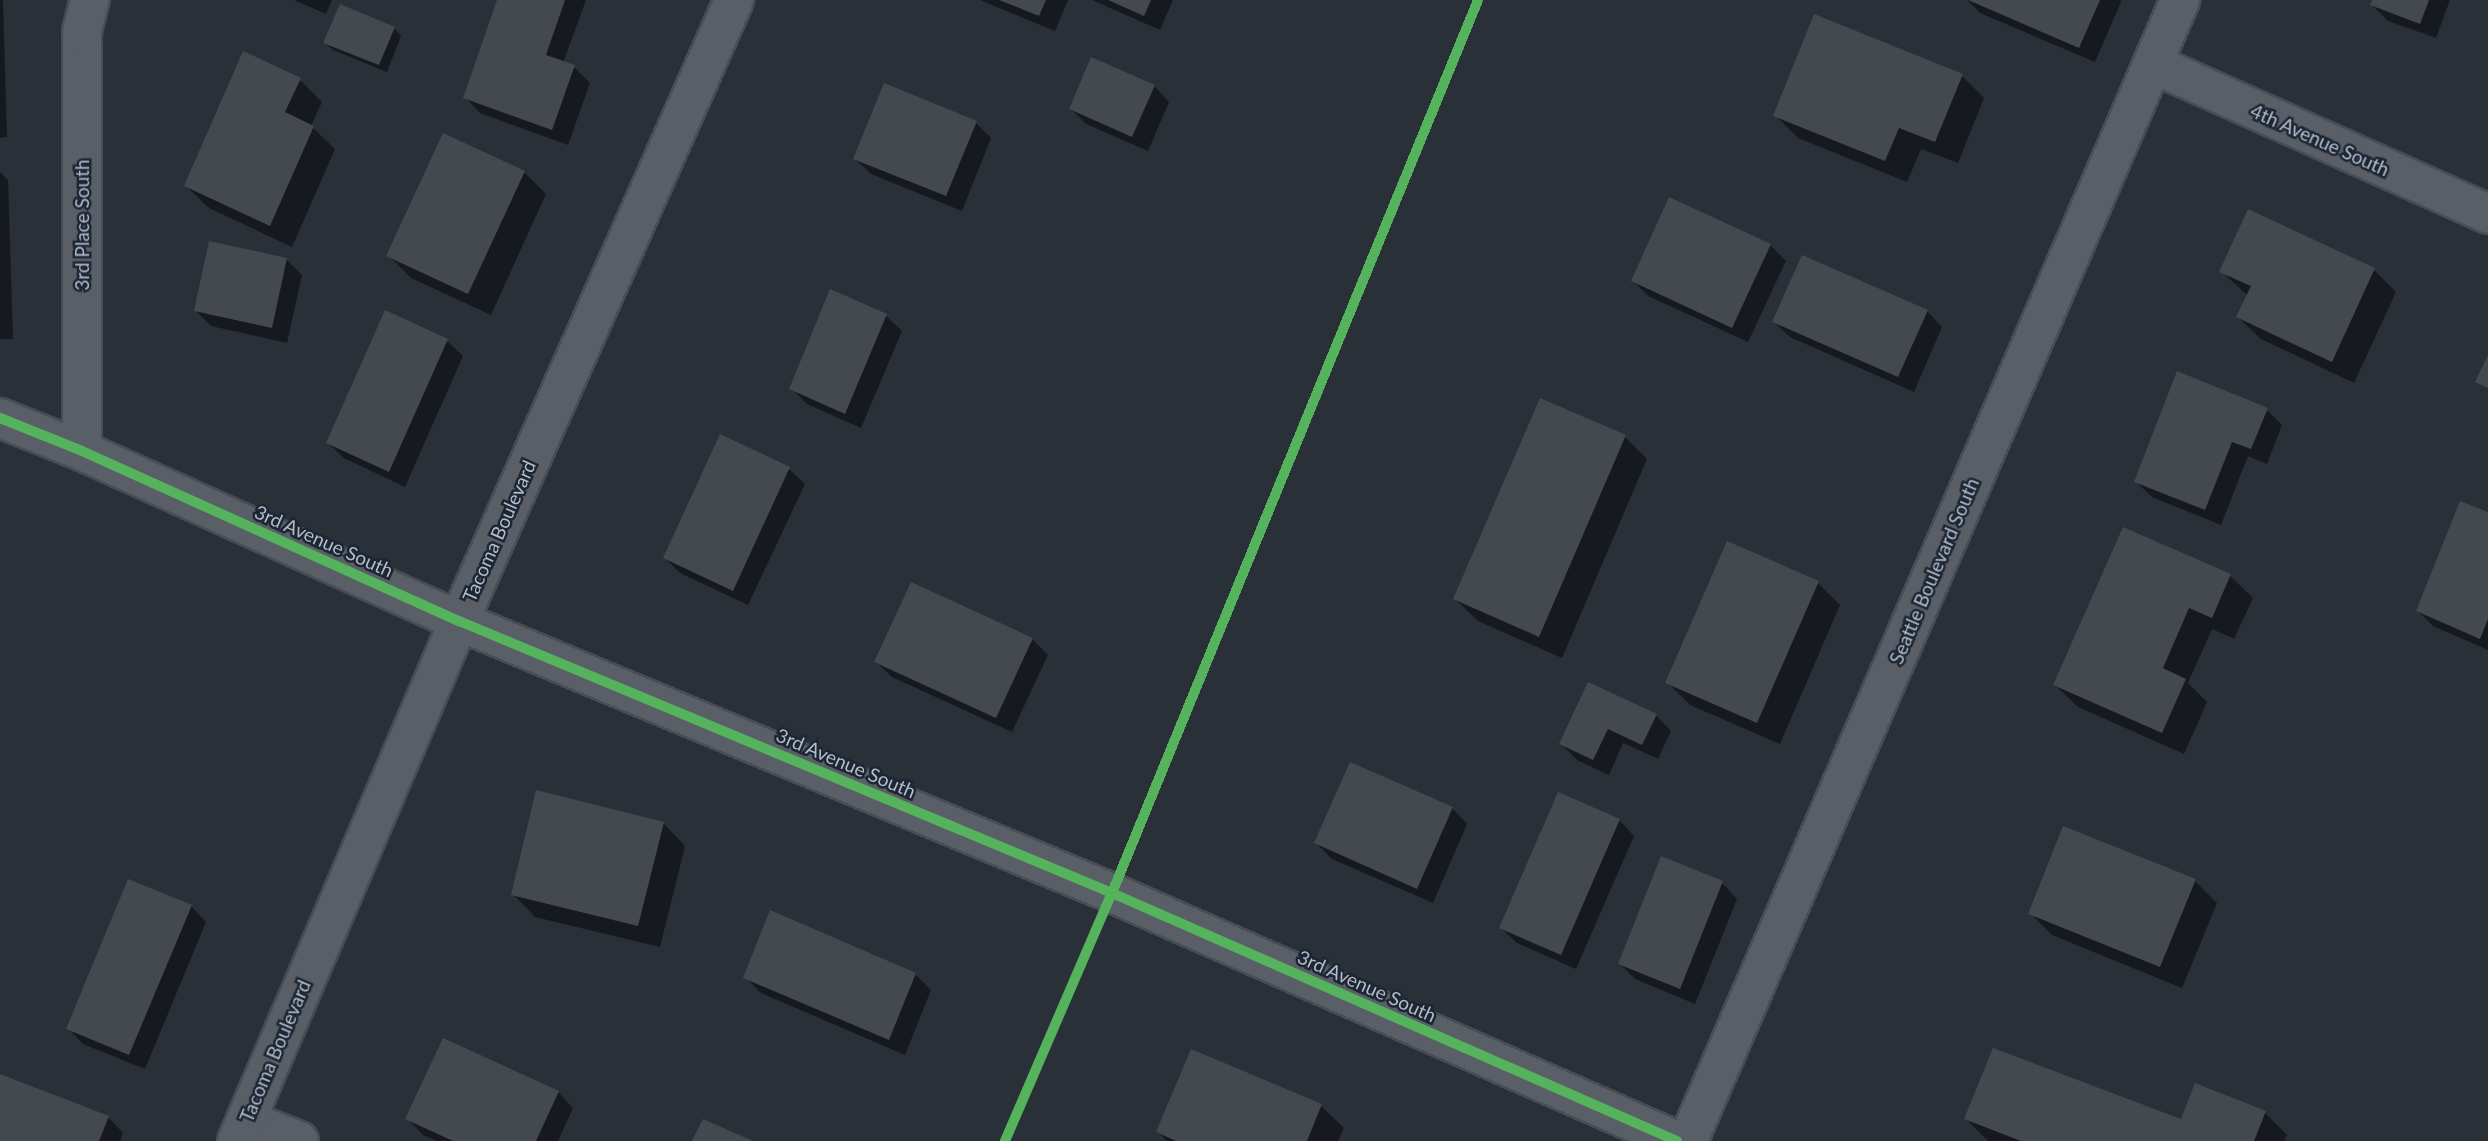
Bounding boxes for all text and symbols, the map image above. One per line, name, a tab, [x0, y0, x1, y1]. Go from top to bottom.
street label: 4th Avenue South	[2247, 99, 2393, 181]
street label: 3rd Place South	[71, 159, 93, 291]
street label: Tacoma Boulevard	[458, 457, 540, 605]
street label: Seattle Boulevard South	[1884, 475, 1984, 667]
street label: 3rd Avenue South	[251, 500, 397, 582]
street label: 3rd Avenue South	[773, 723, 919, 803]
street label: 3rd Avenue South	[1294, 945, 1440, 1027]
street label: Tacoma Boulevard	[235, 977, 315, 1125]

